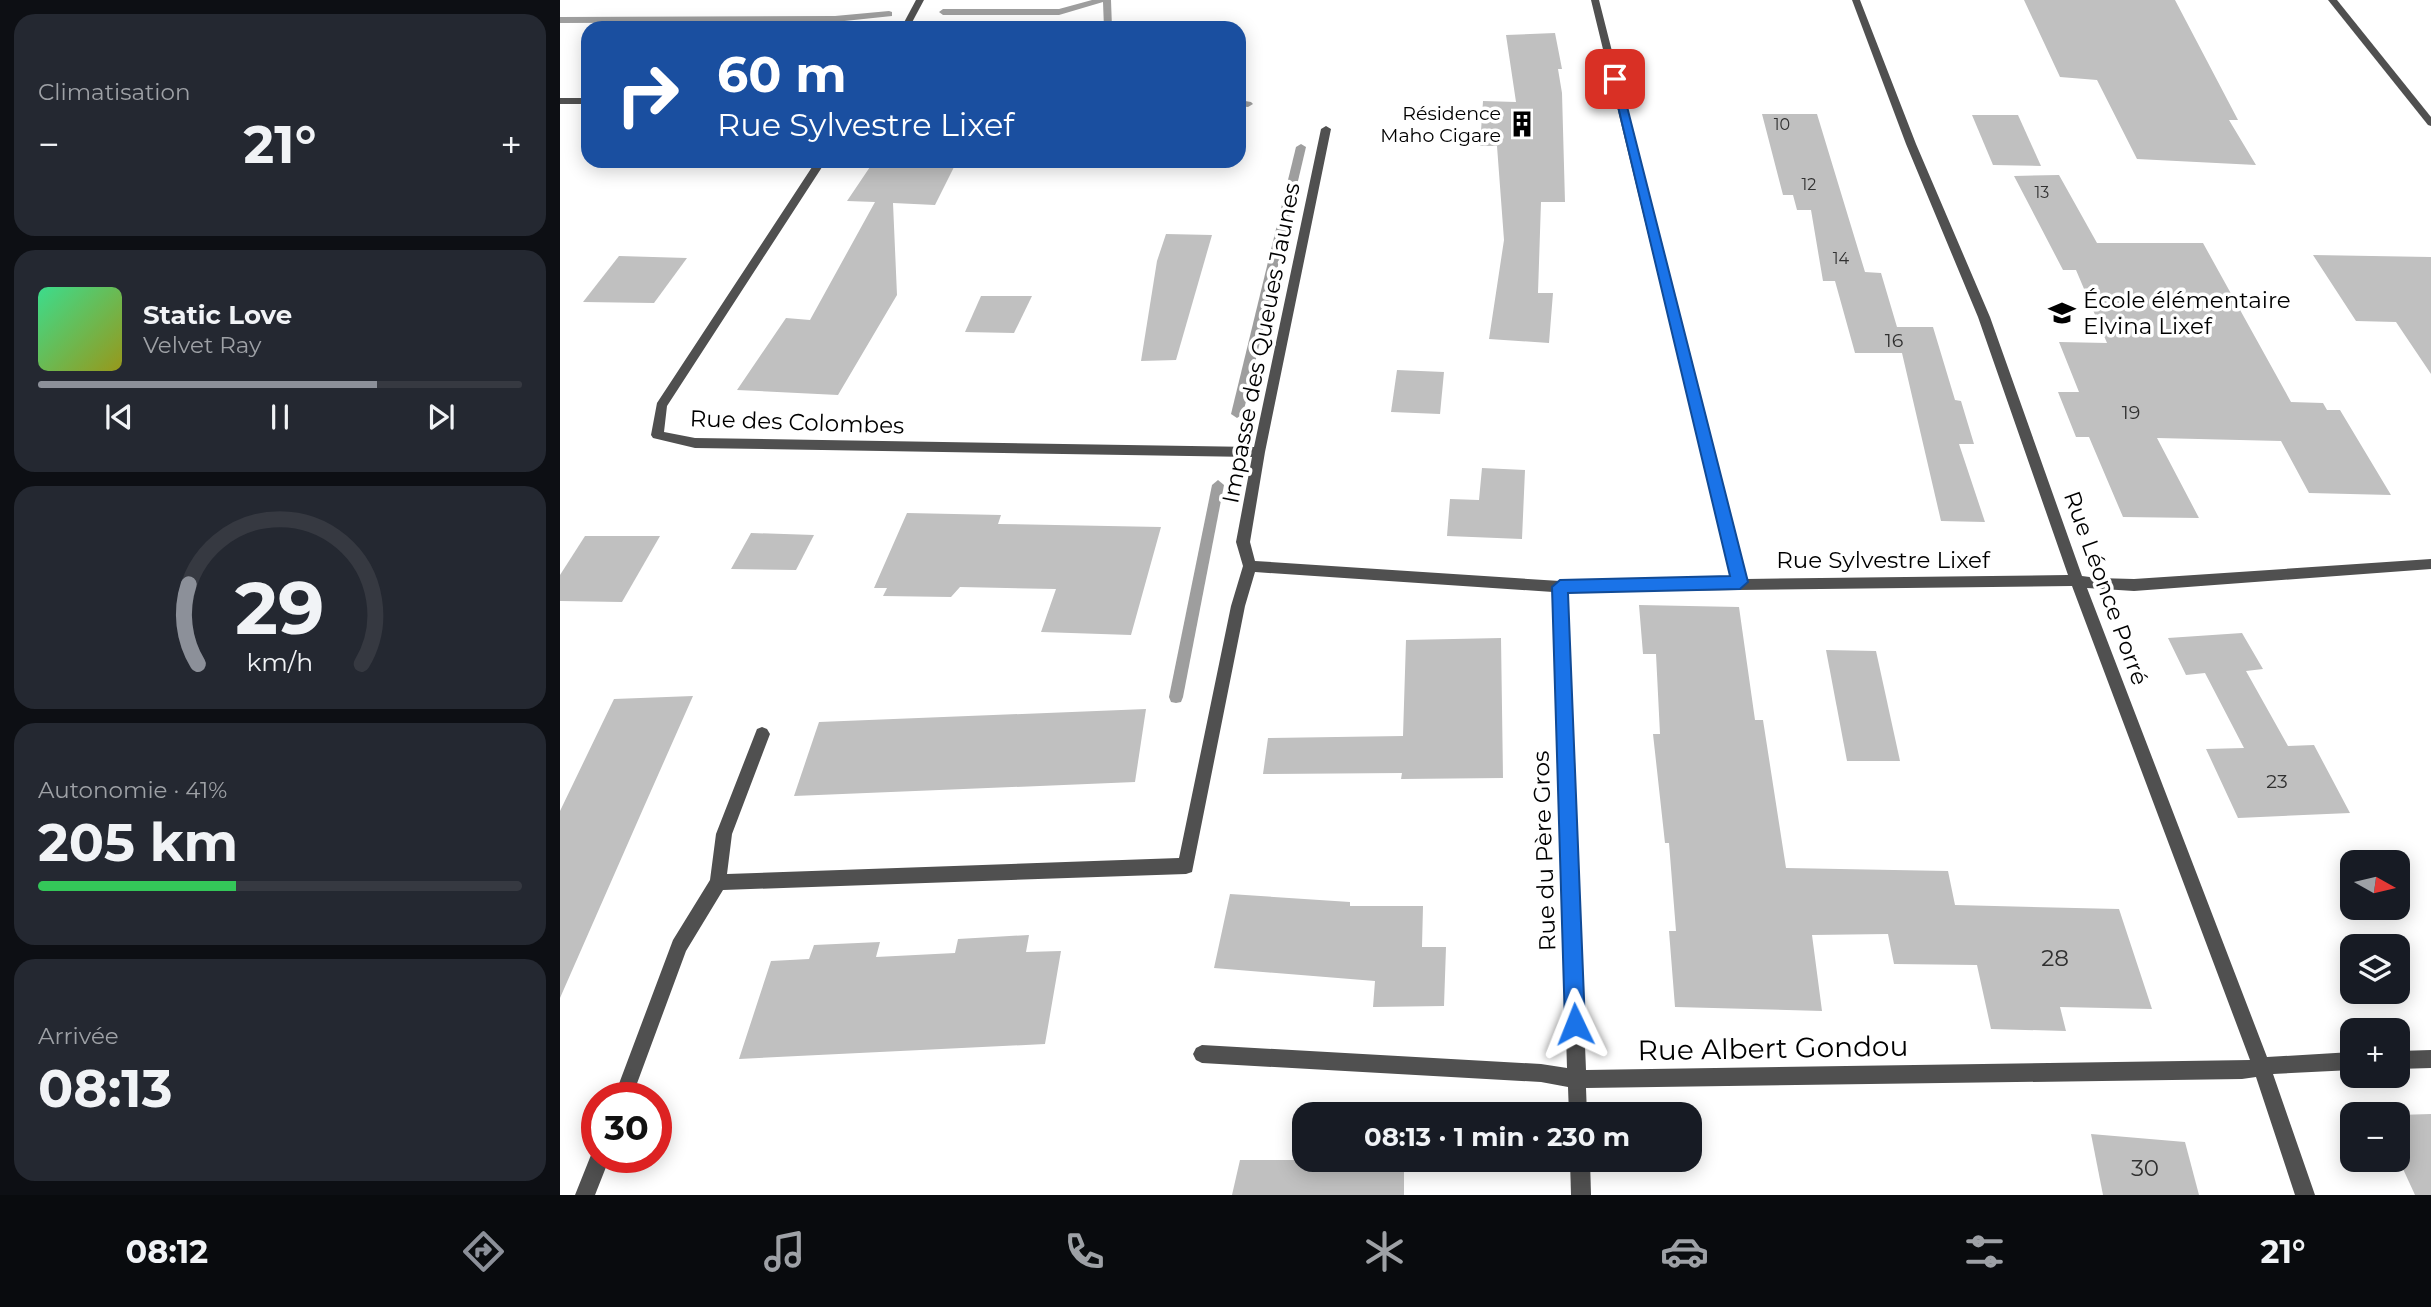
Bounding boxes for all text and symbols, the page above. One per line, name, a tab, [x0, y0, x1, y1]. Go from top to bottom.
text: 60 m	[717, 45, 847, 104]
icon: right	[602, 49, 693, 140]
pin	[1585, 49, 1645, 109]
icon: arrive	[1596, 60, 1634, 98]
text: Climatisation	[38, 78, 190, 106]
place label: Résidence Maho Cigare	[1380, 102, 1501, 147]
text: Rue Sylvestre Lixef	[717, 105, 1014, 144]
building icon: Résidence Maho Cigare	[1507, 109, 1537, 139]
text: 21°	[244, 113, 316, 176]
house number: 10	[1774, 115, 1790, 134]
text: −	[38, 121, 60, 168]
text: +	[500, 121, 522, 168]
house number: 12	[1802, 175, 1816, 194]
street label: Impasse des Queues Jaunes	[1216, 180, 1306, 506]
house number: 13	[2035, 183, 2049, 202]
house number: 14	[1833, 249, 1850, 268]
place label: École élémentaire Elvina Lixef	[2083, 286, 2291, 340]
school or university icon: École élémentaire Elvina Lixef	[2047, 298, 2077, 328]
text: Static Love	[143, 299, 292, 331]
house number: 16	[1885, 329, 1903, 352]
text: Velvet Ray	[143, 331, 261, 359]
icon: previous	[100, 398, 138, 436]
icon: pause	[261, 398, 299, 436]
icon: next	[422, 398, 460, 436]
house number: 19	[2122, 401, 2140, 424]
street label: Rue des Colombes	[689, 404, 905, 440]
street label: Rue Léonce Porré	[2058, 487, 2154, 689]
street label: Rue Sylvestre Lixef	[1776, 546, 1991, 574]
text: 29	[235, 564, 325, 652]
text: km/h	[247, 646, 313, 676]
street label: Rue du Père Gros	[1527, 750, 1561, 952]
house number: 23	[2266, 770, 2288, 793]
text: Autonomie · 41%	[38, 776, 227, 804]
text: 205 km	[38, 811, 238, 874]
north arrow	[2340, 850, 2410, 920]
map controls	[2340, 850, 2410, 1172]
button: layers	[2340, 934, 2410, 1004]
house number: 28	[2041, 944, 2069, 972]
position arrow	[1538, 987, 1612, 1061]
button: +	[2340, 1018, 2410, 1088]
text: Arrivée	[38, 1022, 119, 1050]
street label: Rue Albert Gondou	[1637, 1029, 1909, 1067]
text: 08:13	[38, 1057, 172, 1120]
speed limit sign: 30	[581, 1082, 672, 1173]
button: −	[2340, 1102, 2410, 1172]
text: 08:13 · 1 min · 230 m	[1364, 1121, 1630, 1153]
house number: 30	[2131, 1154, 2159, 1182]
icon: directions	[459, 1227, 508, 1276]
icon: music	[760, 1227, 809, 1276]
icon: phone	[1060, 1227, 1109, 1276]
icon: climate	[1360, 1227, 1409, 1276]
icon: car	[1660, 1227, 1709, 1276]
icon: filters	[1960, 1227, 2009, 1276]
text: 08:12	[126, 1232, 208, 1271]
text: 21°	[2261, 1232, 2305, 1271]

